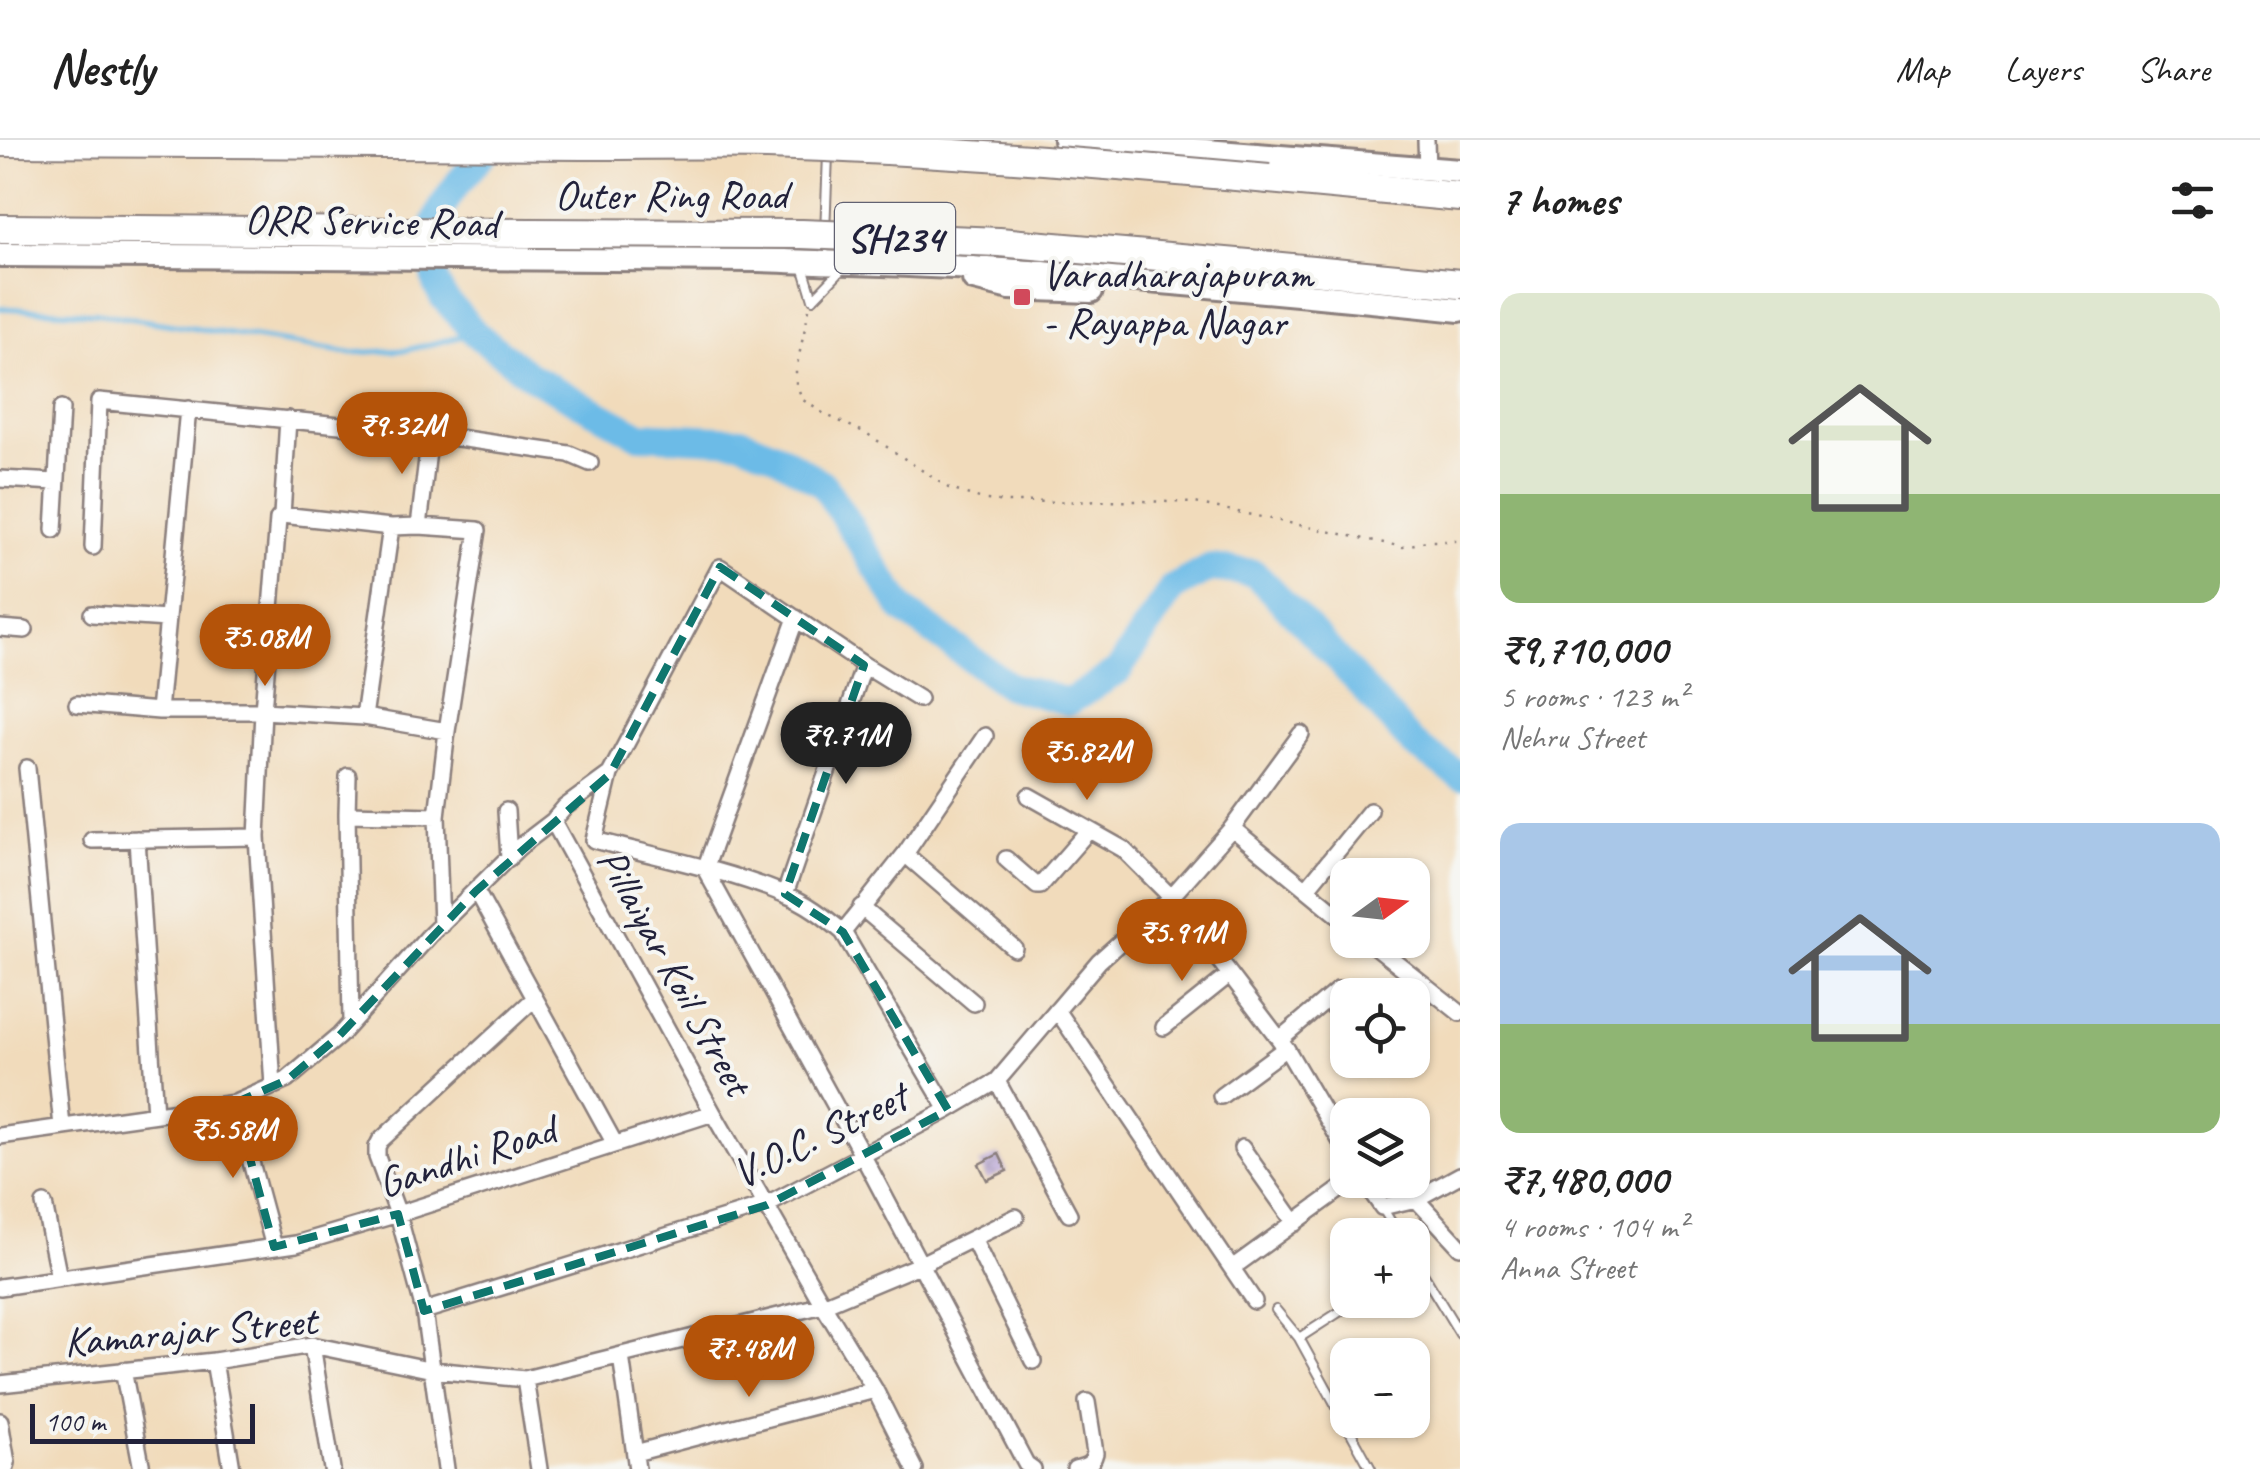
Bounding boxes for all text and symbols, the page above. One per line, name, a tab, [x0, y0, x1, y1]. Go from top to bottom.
text: Nestly	[50, 39, 154, 99]
text: Map	[1896, 47, 1949, 92]
text: Layers	[2004, 47, 2082, 92]
text: Share	[2137, 47, 2210, 92]
street label: Outer Ring Road	[555, 169, 794, 222]
icon: filters	[2165, 173, 2220, 228]
text: 7 homes	[1500, 174, 1618, 227]
street label: ORR Service Road	[244, 193, 504, 250]
road number: SH234	[835, 203, 955, 273]
place label: Varadharajapuram - Rayappa Nagar	[1042, 248, 1315, 349]
marker: Varadharajapuram - Rayappa Nagar	[1011, 286, 1033, 308]
icon: home	[1770, 358, 1950, 538]
pin: ₹9.32M	[321, 392, 483, 477]
text: ₹9.32M	[359, 404, 445, 445]
pin: ₹5.08M	[184, 604, 346, 689]
text: ₹5.08M	[222, 616, 308, 657]
text: ₹9,710,000	[1500, 623, 1667, 676]
text: 5 rooms · 123 m²	[1500, 676, 1687, 717]
pin: ₹9.71M	[765, 702, 927, 787]
text: ₹9.71M	[803, 714, 889, 755]
text: Nehru Street	[1500, 717, 1645, 758]
pin: ₹5.82M	[1006, 718, 1168, 803]
text: ₹5.82M	[1044, 730, 1130, 771]
street label: Pillaiyar Koil Street	[585, 839, 766, 1108]
north arrow	[1330, 858, 1430, 958]
map controls	[1330, 858, 1430, 1438]
icon: home	[1770, 888, 1950, 1068]
pin: ₹5.91M	[1101, 899, 1263, 984]
text: ₹5.91M	[1139, 911, 1225, 952]
button: locate	[1330, 978, 1430, 1078]
street label: V.O.C. Street	[724, 1068, 920, 1200]
pin: ₹5.58M	[152, 1096, 314, 1181]
button: layers	[1330, 1098, 1430, 1198]
street label: Gandhi Road	[371, 1101, 568, 1210]
text: ₹5.58M	[190, 1108, 276, 1149]
text: ₹7,480,000	[1500, 1153, 1668, 1206]
text: 4 rooms · 104 m²	[1500, 1206, 1687, 1247]
button: +	[1330, 1218, 1430, 1318]
text: Anna Street	[1500, 1247, 1635, 1288]
street label: Kamarajar Street	[62, 1294, 323, 1369]
pin: ₹7.48M	[668, 1315, 830, 1400]
text: ₹7.48M	[705, 1327, 793, 1368]
button: −	[1330, 1338, 1430, 1438]
scale bar	[30, 1399, 255, 1444]
text: 100 m	[45, 1404, 105, 1439]

